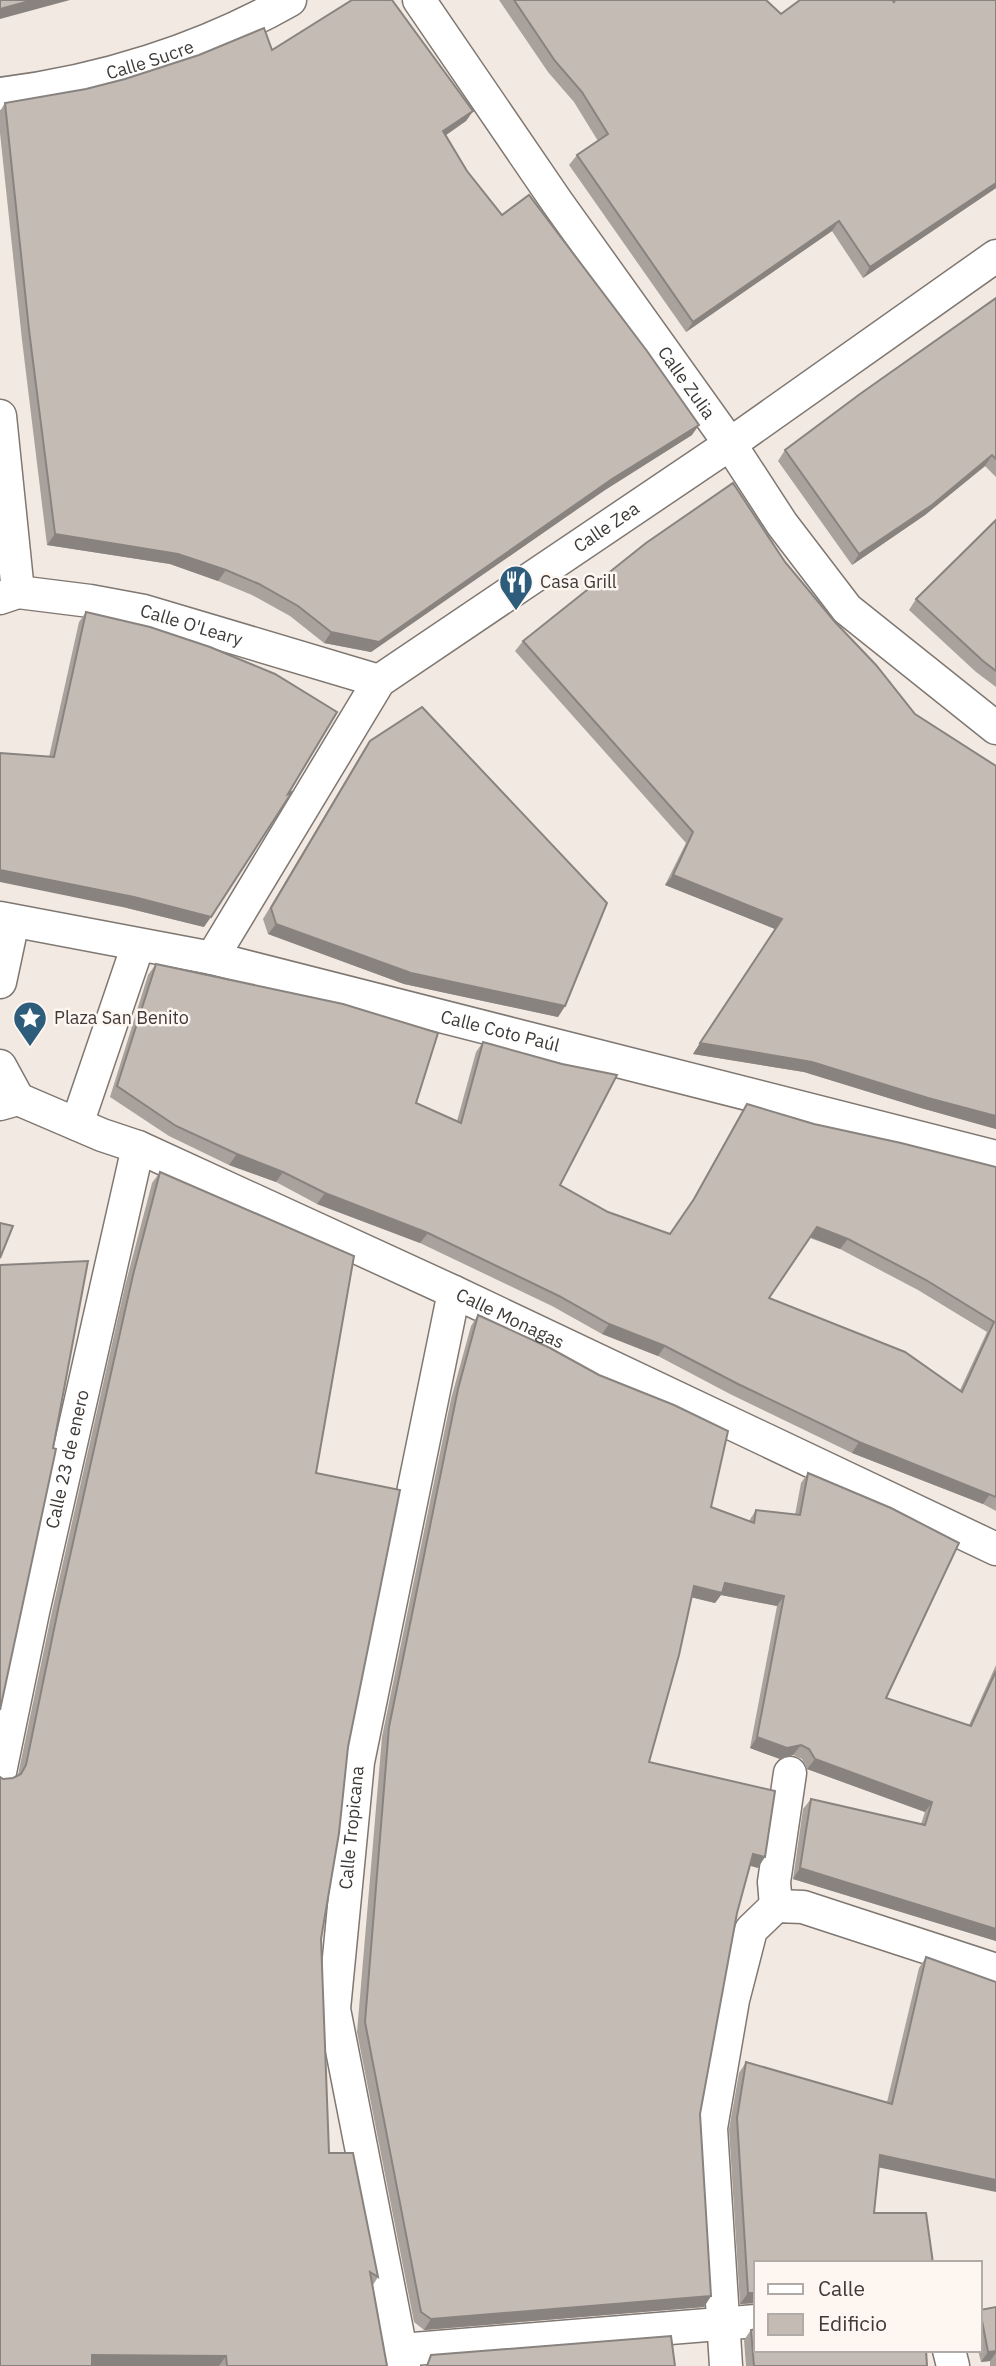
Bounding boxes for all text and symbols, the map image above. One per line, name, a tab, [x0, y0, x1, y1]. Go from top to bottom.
street label: Calle Sucre	[103, 35, 197, 84]
street label: Calle Zulia	[653, 342, 721, 424]
street label: Calle Zea	[569, 496, 644, 557]
restaurant icon: Casa Grill	[497, 563, 535, 612]
place label: Casa Grill	[540, 570, 617, 593]
street label: Calle O'Leary	[138, 599, 246, 651]
place icon: Plaza San Benito	[11, 999, 49, 1048]
street label: Calle Coto Paúl	[438, 1004, 562, 1057]
place label: Plaza San Benito	[54, 1006, 189, 1029]
street label: Calle Monagas	[452, 1283, 568, 1354]
street label: Calle 23 de enero	[40, 1387, 94, 1531]
street label: Calle Tropicana	[334, 1764, 369, 1891]
legend	[754, 2261, 982, 2352]
text: Calle	[818, 2274, 865, 2302]
text: Edificio	[818, 2309, 887, 2337]

